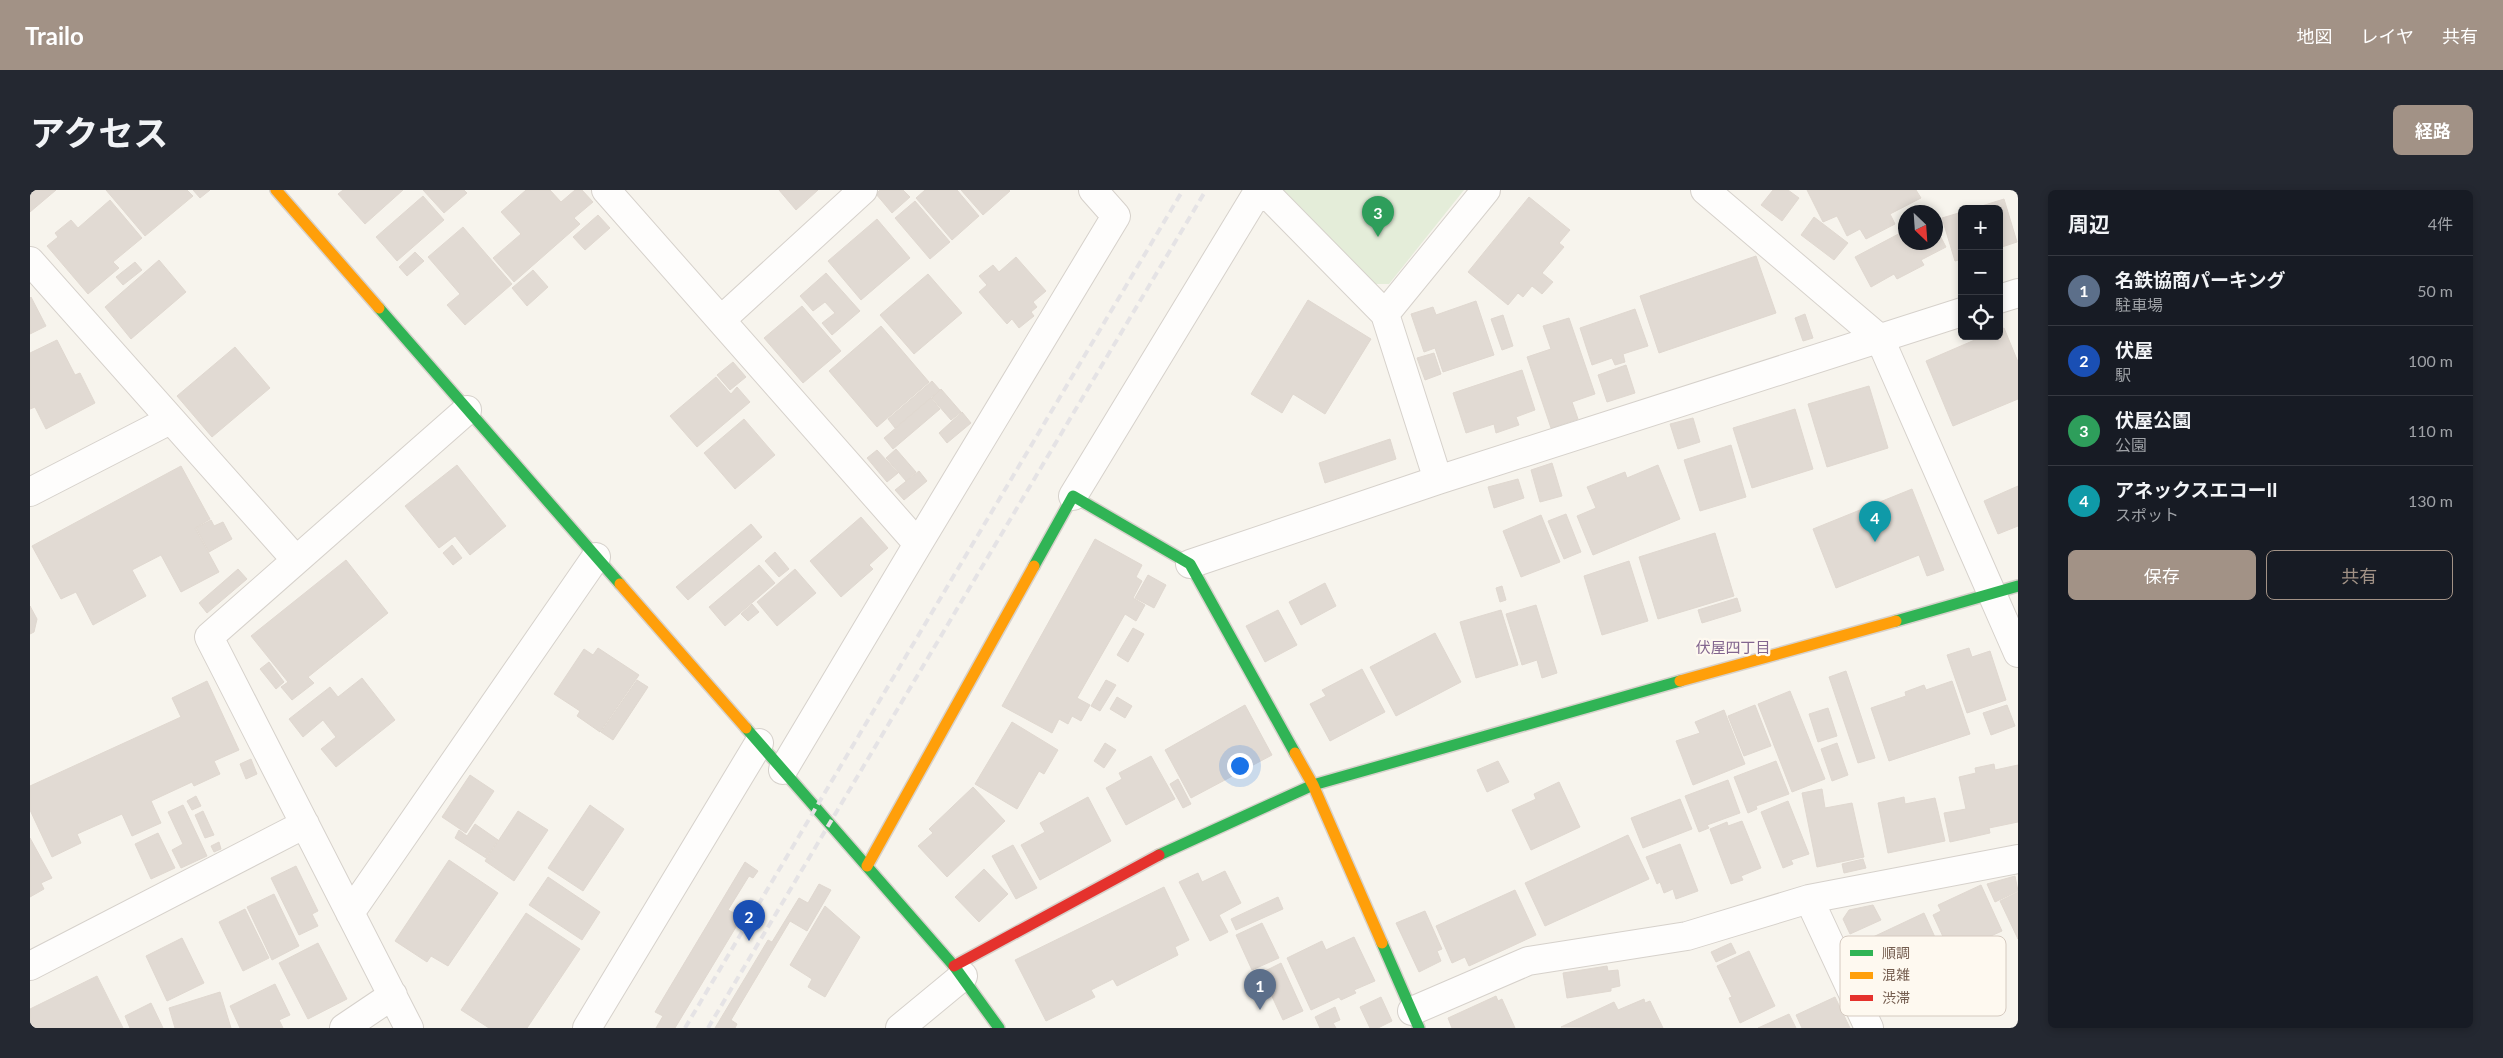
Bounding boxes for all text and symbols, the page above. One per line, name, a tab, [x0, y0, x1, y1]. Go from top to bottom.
text: Trailo	[25, 21, 84, 50]
text: 地図	[2297, 25, 2333, 47]
text: レイヤ	[2361, 25, 2414, 47]
text: 共有	[2442, 25, 2478, 47]
button: 経路	[2393, 105, 2473, 155]
text: アクセス	[30, 111, 168, 153]
pin: 3	[1362, 196, 1394, 237]
north arrow	[1898, 205, 1943, 250]
map controls	[1958, 205, 2003, 340]
button: +	[1958, 205, 2003, 250]
text: 周辺	[2068, 211, 2110, 236]
text: 4件	[2428, 214, 2453, 233]
button: −	[1958, 250, 2003, 295]
text: 名鉄協商パーキング	[2115, 268, 2285, 291]
text: 1	[2079, 281, 2089, 300]
text: 50 m	[2417, 281, 2453, 300]
button: locate	[1958, 295, 2003, 340]
text: 駐車場	[2115, 295, 2163, 314]
text: 伏屋	[2115, 338, 2153, 361]
text: 2	[2079, 351, 2089, 370]
text: 100 m	[2408, 351, 2453, 370]
text: 駅	[2115, 365, 2131, 384]
text: 伏屋公園	[2115, 408, 2191, 431]
text: 3	[2079, 421, 2089, 440]
text: 110 m	[2408, 421, 2453, 440]
text: 公園	[2115, 435, 2147, 454]
text: アネックスエコーII	[2115, 478, 2278, 501]
text: 4	[2079, 491, 2089, 510]
text: 130 m	[2408, 491, 2453, 510]
pin: 4	[1859, 501, 1891, 542]
text: スポット	[2115, 505, 2179, 524]
button: 保存	[2068, 550, 2256, 600]
button: 共有	[2266, 550, 2453, 600]
district label: 伏屋四丁目	[1695, 638, 1771, 656]
your location	[1227, 753, 1253, 779]
pin: 2	[733, 900, 765, 941]
legend	[1840, 936, 2006, 1016]
text: 順調	[1882, 944, 1910, 961]
text: 混雑	[1882, 966, 1910, 983]
pin: 1	[1244, 969, 1276, 1010]
text: 渋滞	[1882, 989, 1910, 1006]

